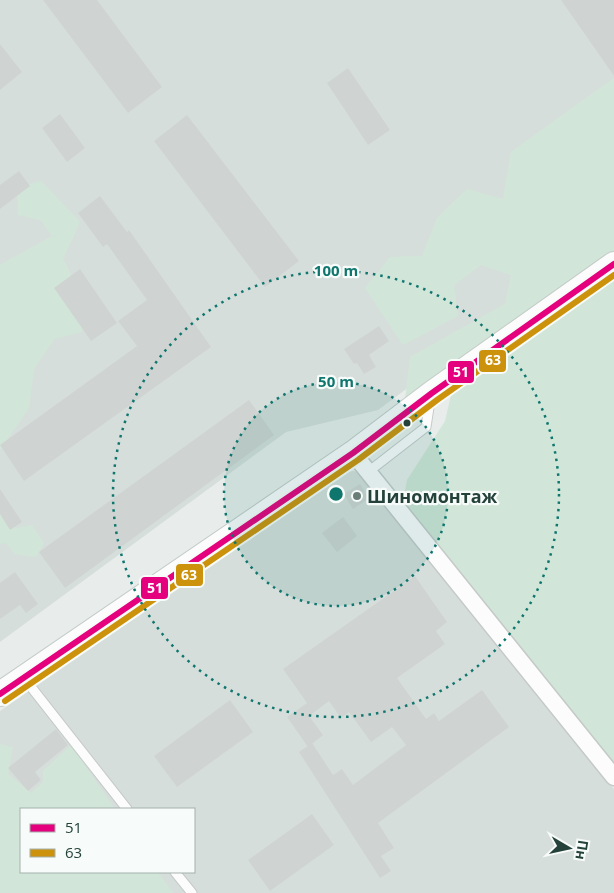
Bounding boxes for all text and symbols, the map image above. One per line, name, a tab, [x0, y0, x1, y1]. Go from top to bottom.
text: 100 m	[314, 260, 358, 280]
line badge: 63	[478, 349, 507, 373]
text: 63	[485, 350, 501, 369]
line badge: 51	[447, 360, 475, 384]
text: 51	[453, 362, 469, 381]
text: 50 m	[318, 371, 354, 391]
unlabelled marker	[402, 418, 412, 428]
place label: Шиномонтаж	[367, 484, 498, 508]
centre of rings	[327, 485, 345, 503]
marker: Шиномонтаж	[351, 490, 363, 502]
line badge: 63	[175, 563, 204, 587]
text: 63	[181, 565, 197, 584]
line badge: 51	[140, 576, 169, 600]
text: 51	[147, 578, 163, 597]
legend	[20, 808, 195, 873]
text: 51	[65, 817, 82, 837]
north arrow	[544, 823, 594, 873]
text: Пн	[571, 839, 593, 861]
text: 63	[65, 842, 82, 862]

